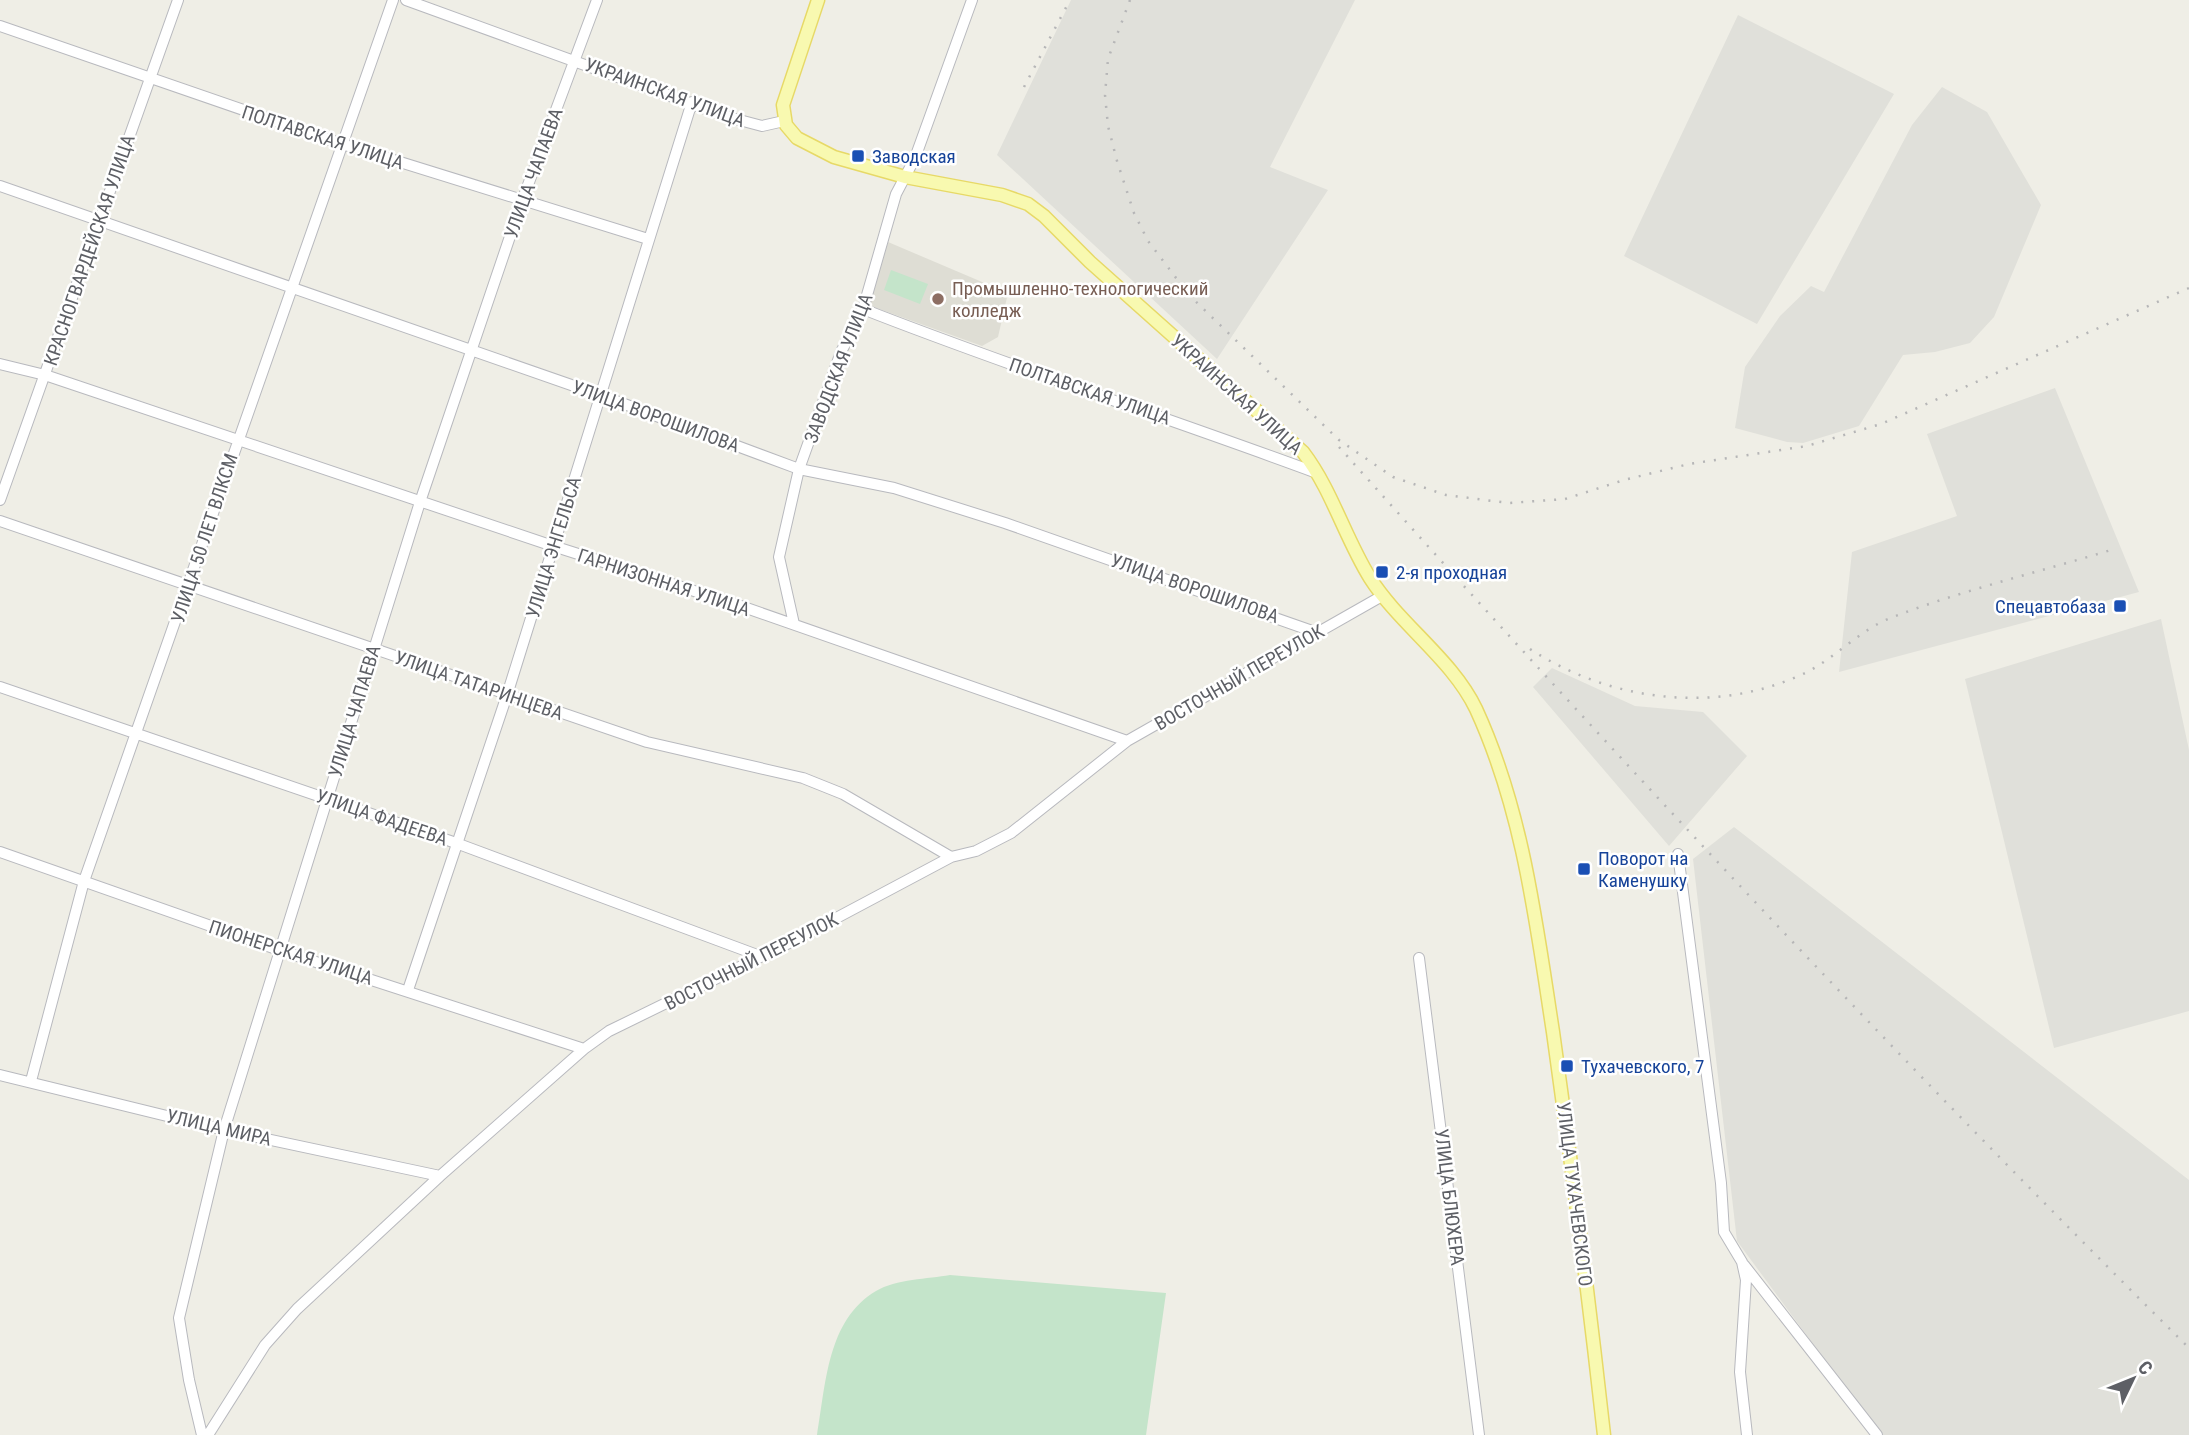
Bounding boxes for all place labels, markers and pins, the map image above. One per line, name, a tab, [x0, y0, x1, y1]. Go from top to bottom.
place label: Заводская	[872, 145, 956, 168]
marker: Заводская	[850, 148, 866, 164]
place label: Промышленно-технологический колледж	[952, 277, 1208, 322]
marker: Промышленно-технологический колледж	[930, 291, 946, 307]
place label: 2-я проходная	[1396, 561, 1507, 584]
marker: 2-я проходная	[1374, 564, 1390, 580]
place label: Спецавтобаза	[1995, 595, 2106, 618]
marker: Спецавтобаза	[2112, 598, 2128, 614]
place label: Поворот на Каменушку	[1598, 847, 1688, 892]
marker: Поворот на Каменушку	[1576, 861, 1592, 877]
place label: Тухачевского, 7	[1581, 1055, 1704, 1078]
marker: Тухачевского, 7	[1559, 1058, 1575, 1074]

